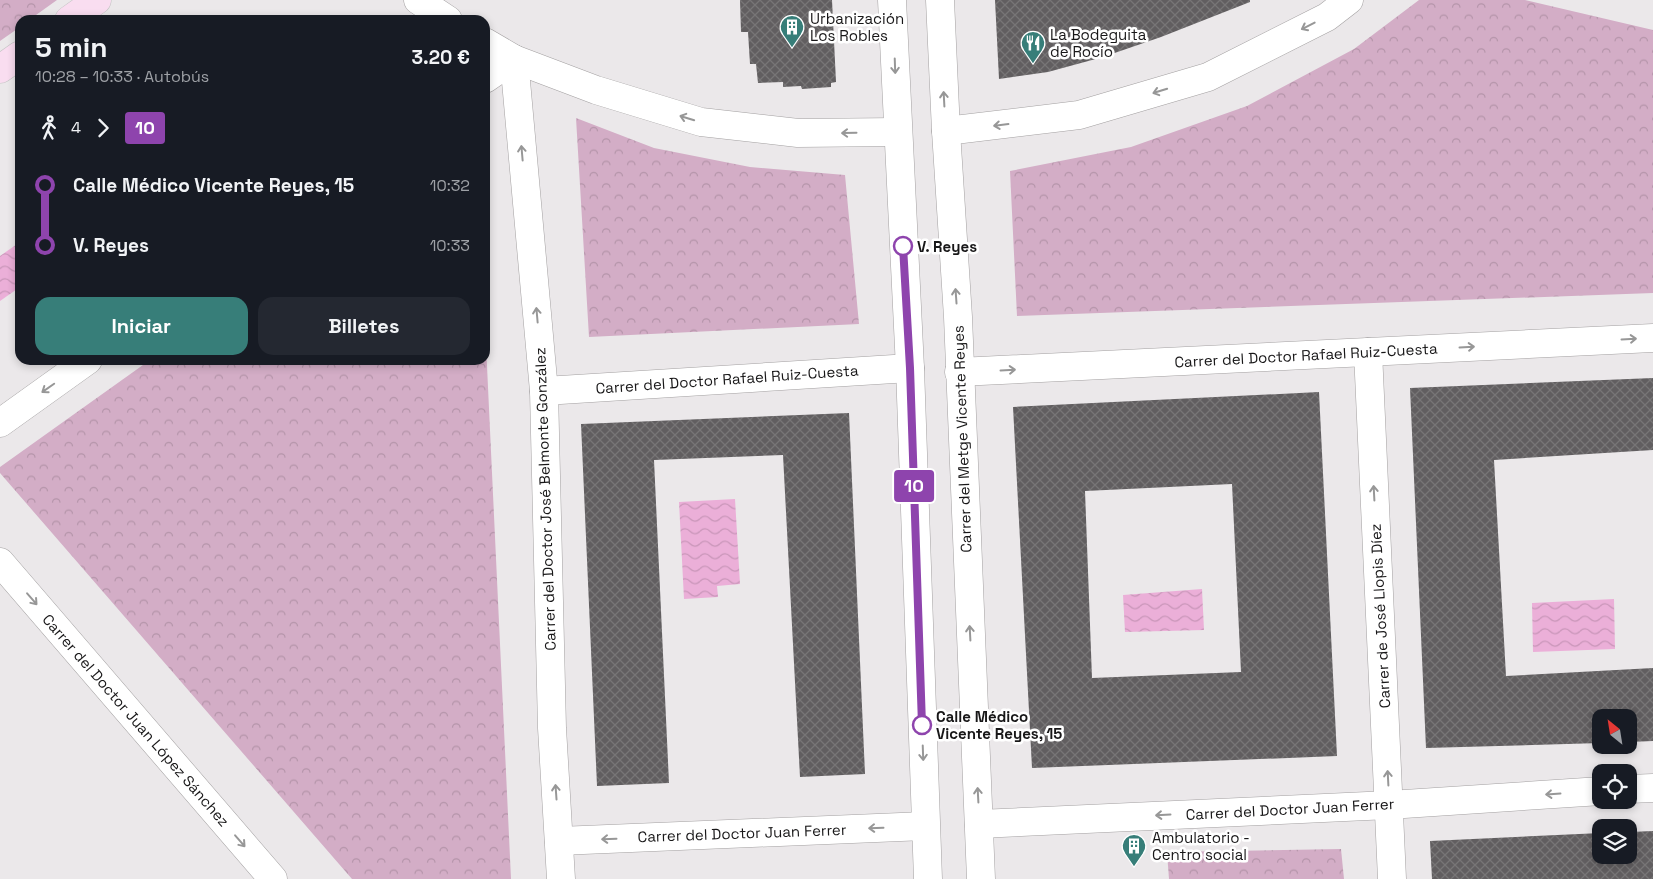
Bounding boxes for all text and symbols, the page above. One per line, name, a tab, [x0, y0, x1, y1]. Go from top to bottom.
place label: Urbanización Los Robles	[810, 9, 904, 45]
building icon: Urbanización Los Robles	[779, 14, 805, 48]
one-way arrow	[1301, 22, 1316, 31]
place label: La Bodeguita de Rocío	[1050, 25, 1147, 61]
text: 5 min	[35, 29, 108, 65]
restaurant icon: La Bodeguita de Rocío	[1020, 30, 1046, 64]
text: 3.20 €	[411, 45, 470, 70]
one-way arrow	[890, 58, 899, 74]
text: 10:28 – 10:33 · Autobús	[35, 66, 209, 87]
one-way arrow	[1152, 87, 1168, 97]
one-way arrow	[940, 91, 949, 107]
one-way arrow	[680, 113, 696, 123]
icon: walk	[35, 114, 63, 142]
icon: forward	[89, 114, 117, 142]
text: 10	[135, 116, 155, 139]
text: 4	[71, 117, 81, 138]
one-way arrow	[994, 120, 1010, 130]
one-way arrow	[841, 128, 857, 138]
one-way arrow	[517, 145, 527, 161]
text: Calle Médico Vicente Reyes, 15	[73, 173, 354, 198]
text: 10:32	[430, 175, 470, 196]
text: V. Reyes	[73, 233, 149, 258]
text: 10:33	[430, 235, 470, 256]
marker: V. Reyes	[893, 236, 913, 256]
place label: V. Reyes	[917, 237, 977, 256]
one-way arrow	[952, 288, 961, 304]
button: Iniciar	[35, 297, 248, 355]
button: Billetes	[258, 297, 470, 355]
one-way arrow	[532, 307, 542, 323]
street label: Carrer del Metge Vicente Reyes	[949, 325, 975, 553]
one-way arrow	[1621, 335, 1637, 344]
street label: Carrer del Doctor Rafael Ruiz-Cuesta	[1174, 339, 1438, 371]
one-way arrow	[1459, 343, 1475, 352]
street label: Carrer del Doctor José Belmonte González	[530, 347, 560, 651]
street label: Carrer del Doctor Rafael Ruiz-Cuesta	[595, 360, 859, 398]
one-way arrow	[999, 365, 1015, 374]
one-way arrow	[41, 383, 55, 393]
line badge: 10	[892, 470, 936, 502]
text: 10	[904, 474, 924, 497]
one-way arrow	[1370, 485, 1379, 501]
street label: Carrer de José Llopis Díez	[1366, 523, 1394, 709]
one-way arrow	[26, 592, 37, 605]
street label: Carrer del Doctor Juan López Sánchez	[38, 610, 234, 830]
one-way arrow	[966, 625, 975, 641]
place label: Calle Médico Vicente Reyes, 15	[936, 707, 1062, 743]
north arrow	[1592, 709, 1638, 754]
map controls	[1592, 709, 1637, 864]
marker: Calle Médico Vicente Reyes, 15	[912, 715, 932, 735]
one-way arrow	[918, 745, 927, 761]
button: locate	[1592, 764, 1637, 809]
one-way arrow	[1383, 770, 1392, 786]
one-way arrow	[552, 784, 561, 800]
one-way arrow	[973, 788, 982, 804]
one-way arrow	[1545, 790, 1561, 799]
street label: Carrer del Doctor Juan Ferrer	[1185, 794, 1395, 824]
one-way arrow	[1155, 811, 1171, 820]
button: layers	[1592, 819, 1637, 864]
street label: Carrer del Doctor Juan Ferrer	[637, 820, 847, 846]
one-way arrow	[869, 823, 885, 833]
place label: Ambulatorio - Centro social	[1152, 828, 1250, 864]
building icon: Ambulatorio - Centro social	[1121, 833, 1147, 867]
one-way arrow	[601, 834, 617, 843]
one-way arrow	[235, 835, 246, 848]

